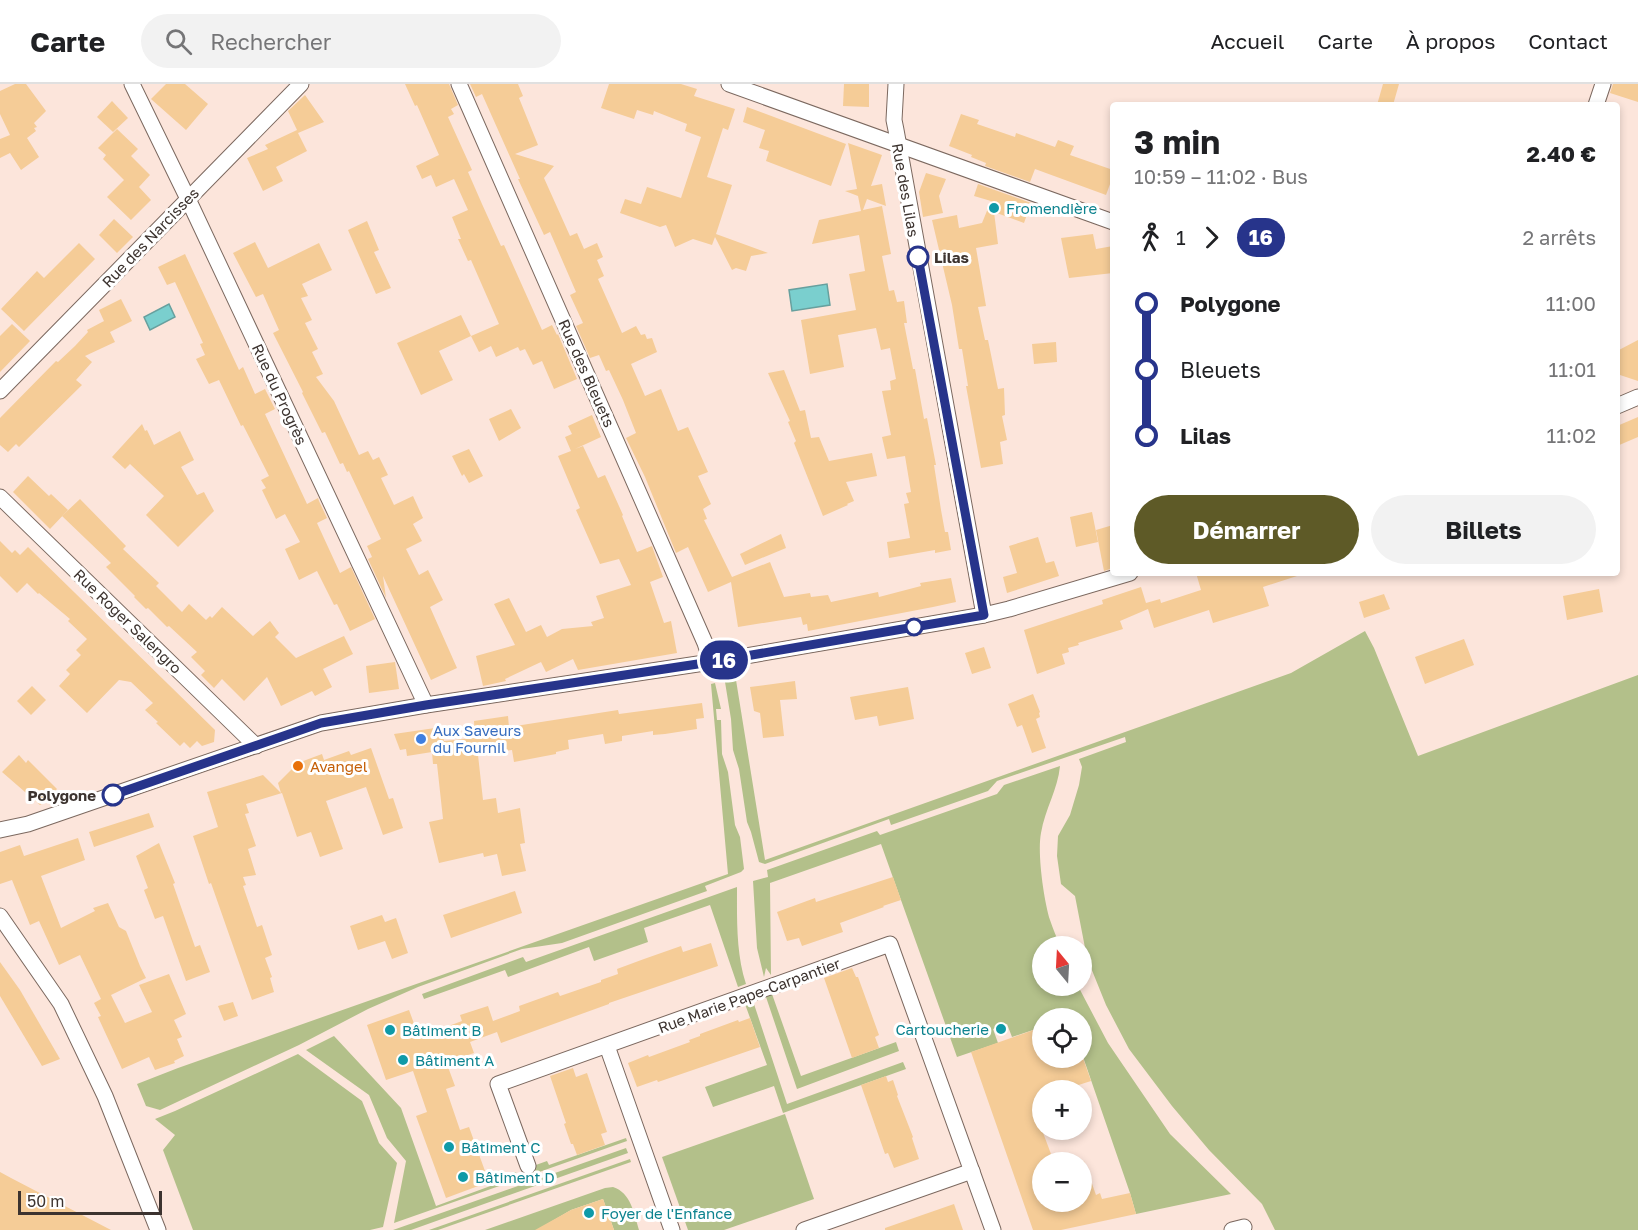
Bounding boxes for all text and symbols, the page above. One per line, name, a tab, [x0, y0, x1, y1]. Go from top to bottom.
search box	[141, 14, 561, 68]
text: Carte	[30, 25, 105, 58]
icon: search	[162, 25, 195, 58]
text: Rechercher	[210, 28, 331, 55]
text: Accueil	[1211, 28, 1284, 54]
text: Carte	[1317, 28, 1373, 54]
text: À propos	[1406, 28, 1495, 54]
text: Contact	[1528, 28, 1608, 54]
text: 3 min	[1134, 122, 1220, 161]
text: 2.40 €	[1526, 140, 1596, 167]
street label: Rue des Lilas	[889, 142, 923, 238]
text: 10:59 – 11:02 · Bus	[1134, 164, 1308, 188]
street label: Rue des Narcisses	[98, 183, 202, 291]
place label: Fromendière	[1006, 199, 1097, 217]
marker: Fromendière	[987, 201, 1001, 215]
icon: walk	[1134, 221, 1167, 254]
icon: forward	[1195, 221, 1228, 254]
text: 16	[1249, 224, 1273, 250]
text: 1	[1176, 225, 1186, 249]
text: 2 arrêts	[1523, 225, 1596, 249]
marker: Lilas	[907, 246, 929, 268]
place label: Lilas	[934, 248, 969, 266]
text: Polygone	[1180, 290, 1280, 317]
text: 11:00	[1546, 291, 1596, 315]
street label: Rue des Bleuets	[555, 316, 619, 430]
street label: Rue du Progrès	[249, 341, 311, 448]
text: Bleuets	[1180, 356, 1261, 383]
text: 11:01	[1549, 357, 1596, 381]
text: Lilas	[1180, 422, 1231, 449]
text: 11:02	[1547, 423, 1596, 447]
button: Démarrer	[1134, 495, 1359, 564]
button: Billets	[1371, 495, 1596, 564]
street label: Rue Roger Salengro	[70, 565, 186, 677]
unlabelled marker	[905, 618, 923, 636]
line badge: 16	[697, 640, 751, 680]
text: 16	[712, 647, 736, 673]
place label: Aux Saveurs du Fournil	[433, 721, 521, 756]
marker: Aux Saveurs du Fournil	[414, 732, 428, 746]
place label: Avangel	[310, 757, 368, 775]
marker: Avangel	[291, 759, 305, 773]
marker: Polygone	[102, 784, 124, 806]
place label: Polygone	[28, 786, 96, 804]
north arrow	[1032, 936, 1092, 996]
map controls	[1032, 936, 1092, 1212]
street label: Rue Marie Pape-Carpantier	[655, 954, 843, 1036]
button: locate	[1032, 1008, 1092, 1068]
place label: Cartoucherie	[895, 1020, 989, 1038]
place label: Bâtiment B	[402, 1021, 481, 1039]
marker: Cartoucherie	[994, 1022, 1008, 1036]
marker: Bâtiment B	[383, 1023, 397, 1037]
place label: Bâtiment A	[415, 1051, 494, 1069]
marker: Bâtiment A	[396, 1053, 410, 1067]
button: +	[1032, 1080, 1092, 1140]
place label: Bâtiment C	[461, 1138, 540, 1156]
marker: Bâtiment C	[442, 1140, 456, 1154]
button: −	[1032, 1152, 1092, 1212]
place label: Bâtiment D	[475, 1168, 555, 1186]
marker: Bâtiment D	[456, 1170, 470, 1184]
scale bar	[18, 1188, 162, 1216]
text: 50 m	[27, 1191, 64, 1211]
place label: Foyer de l'Enfance	[601, 1204, 732, 1222]
marker: Foyer de l'Enfance	[582, 1206, 596, 1220]

